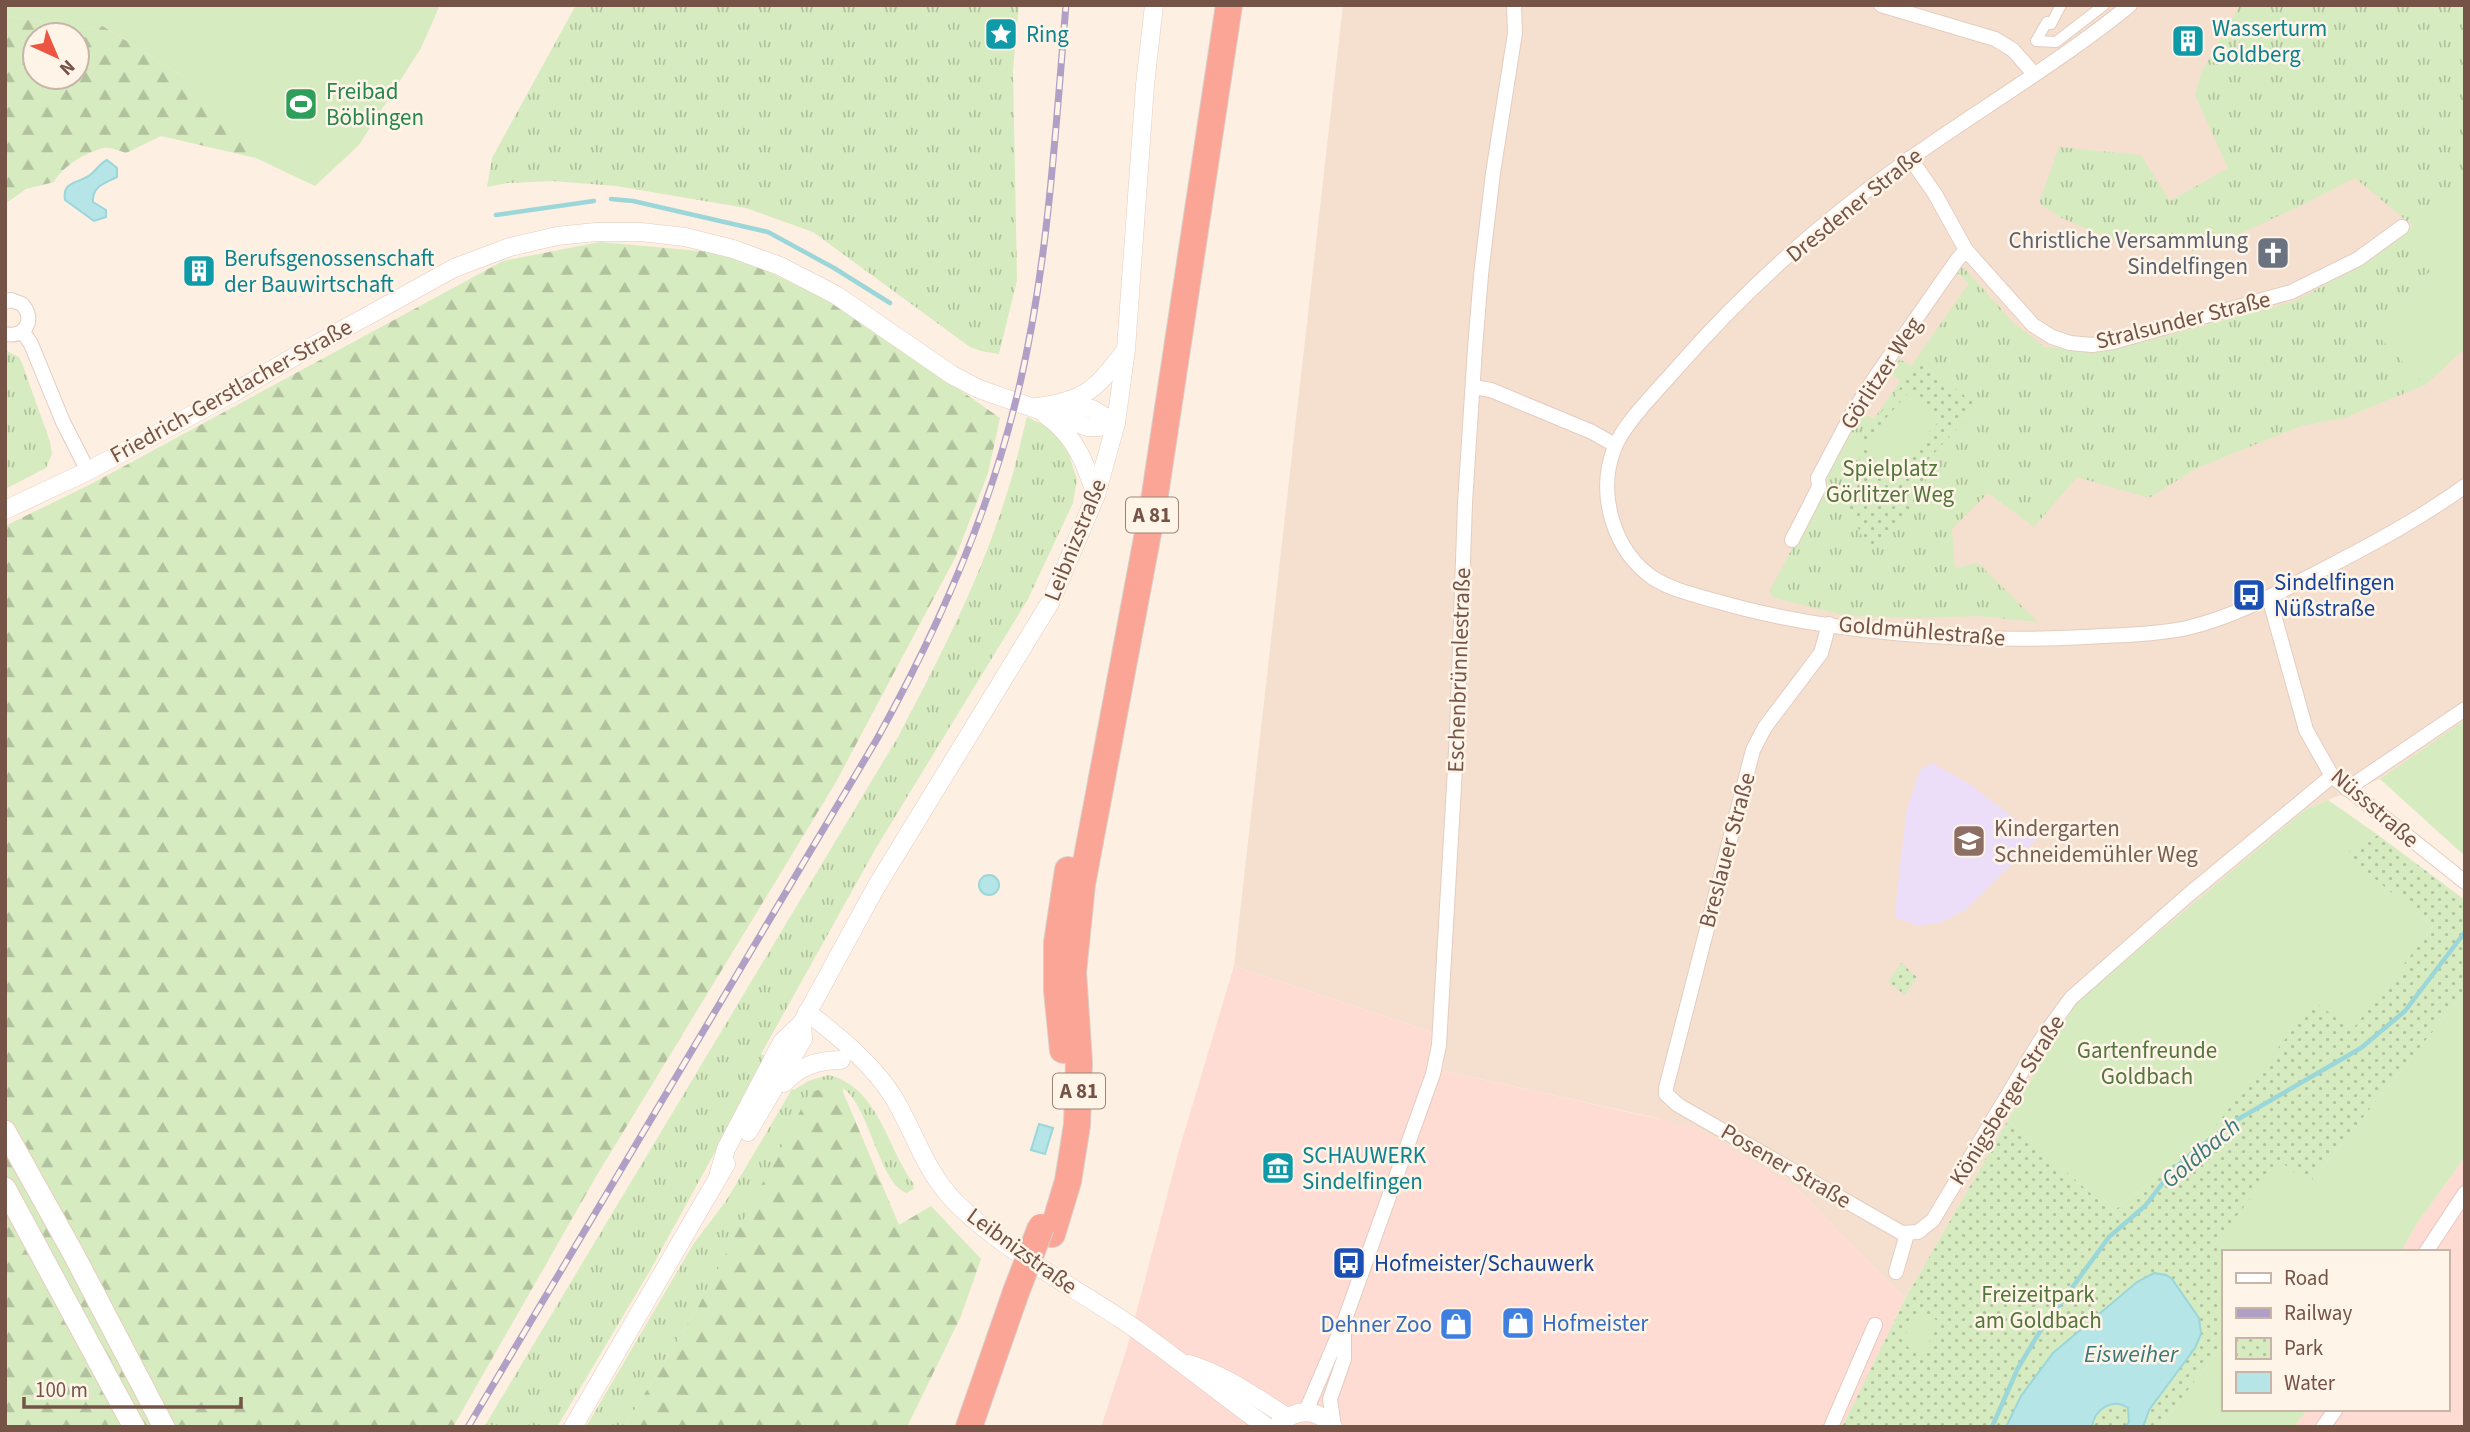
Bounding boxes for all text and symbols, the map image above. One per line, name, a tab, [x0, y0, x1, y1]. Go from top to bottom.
place label: Wasserturm Goldberg	[2212, 12, 2327, 71]
place icon: Ring	[982, 15, 1020, 53]
place label: Ring	[1026, 18, 1069, 51]
north arrow	[21, 21, 91, 91]
building icon: Wasserturm Goldberg	[2169, 22, 2207, 60]
text: N	[53, 53, 81, 81]
place label: Freibad Böblingen	[326, 75, 424, 134]
sports icon: Freibad Böblingen	[282, 85, 320, 123]
street label: Dresdener Straße	[1779, 140, 1929, 270]
place label: Christliche Versammlung Sindelfingen	[2009, 224, 2248, 283]
church icon: Christliche Versammlung Sindelfingen	[2254, 234, 2292, 272]
place label: Berufsgenossenschaft der Bauwirtschaft	[224, 242, 435, 301]
building icon: Berufsgenossenschaft der Bauwirtschaft	[180, 252, 218, 290]
street label: Stralsunder Straße	[2092, 282, 2274, 358]
street label: Görlitzer Weg	[1832, 310, 1930, 436]
street label: Friedrich-Gerstlacher-Straße	[104, 311, 358, 471]
park label: Spielplatz Görlitzer Weg	[1826, 452, 1955, 511]
street label: Leibnizstraße	[1035, 474, 1115, 606]
road number: A 81	[1126, 498, 1178, 532]
place label: Sindelfingen Nüßstraße	[2274, 566, 2395, 625]
street label: Eschenbrünnlestraße	[1439, 567, 1479, 773]
bus stop icon: Sindelfingen Nüßstraße	[2230, 576, 2268, 614]
street label: Goldmühlestraße	[1837, 607, 2007, 655]
street label: Nüssstraße	[2324, 760, 2426, 856]
street label: Breslauer Straße	[1690, 769, 1764, 931]
place label: Kindergarten Schneidemühler Weg	[1994, 812, 2198, 871]
school or university icon: Kindergarten Schneidemühler Weg	[1950, 822, 1988, 860]
street label: Königsberger Straße	[1941, 1008, 2073, 1192]
park label: Gartenfreunde Goldbach	[2077, 1034, 2217, 1093]
road number: A 81	[1053, 1074, 1105, 1108]
water label: Goldbach	[2154, 1109, 2248, 1197]
street label: Posener Straße	[1715, 1115, 1857, 1217]
place label: SCHAUWERK Sindelfingen	[1302, 1139, 1427, 1198]
museum icon: SCHAUWERK Sindelfingen	[1259, 1149, 1297, 1187]
street label: Leibnizstraße	[960, 1200, 1084, 1302]
bus stop icon: Hofmeister/Schauwerk	[1330, 1244, 1368, 1282]
place label: Hofmeister/Schauwerk	[1374, 1247, 1595, 1280]
legend	[2222, 1250, 2449, 1411]
text: Road	[2284, 1263, 2329, 1293]
park label: Freizeitpark am Goldbach	[1974, 1278, 2102, 1337]
text: Railway	[2284, 1298, 2352, 1328]
shop icon: Hofmeister	[1499, 1304, 1537, 1342]
shop icon: Dehner Zoo	[1437, 1305, 1475, 1343]
place label: Hofmeister	[1542, 1307, 1649, 1340]
place label: Dehner Zoo	[1321, 1308, 1432, 1341]
text: Park	[2284, 1333, 2324, 1363]
water label: Eisweiher	[2084, 1337, 2180, 1372]
scale bar	[24, 1366, 242, 1410]
text: Water	[2284, 1368, 2336, 1398]
text: 100 m	[35, 1375, 88, 1405]

